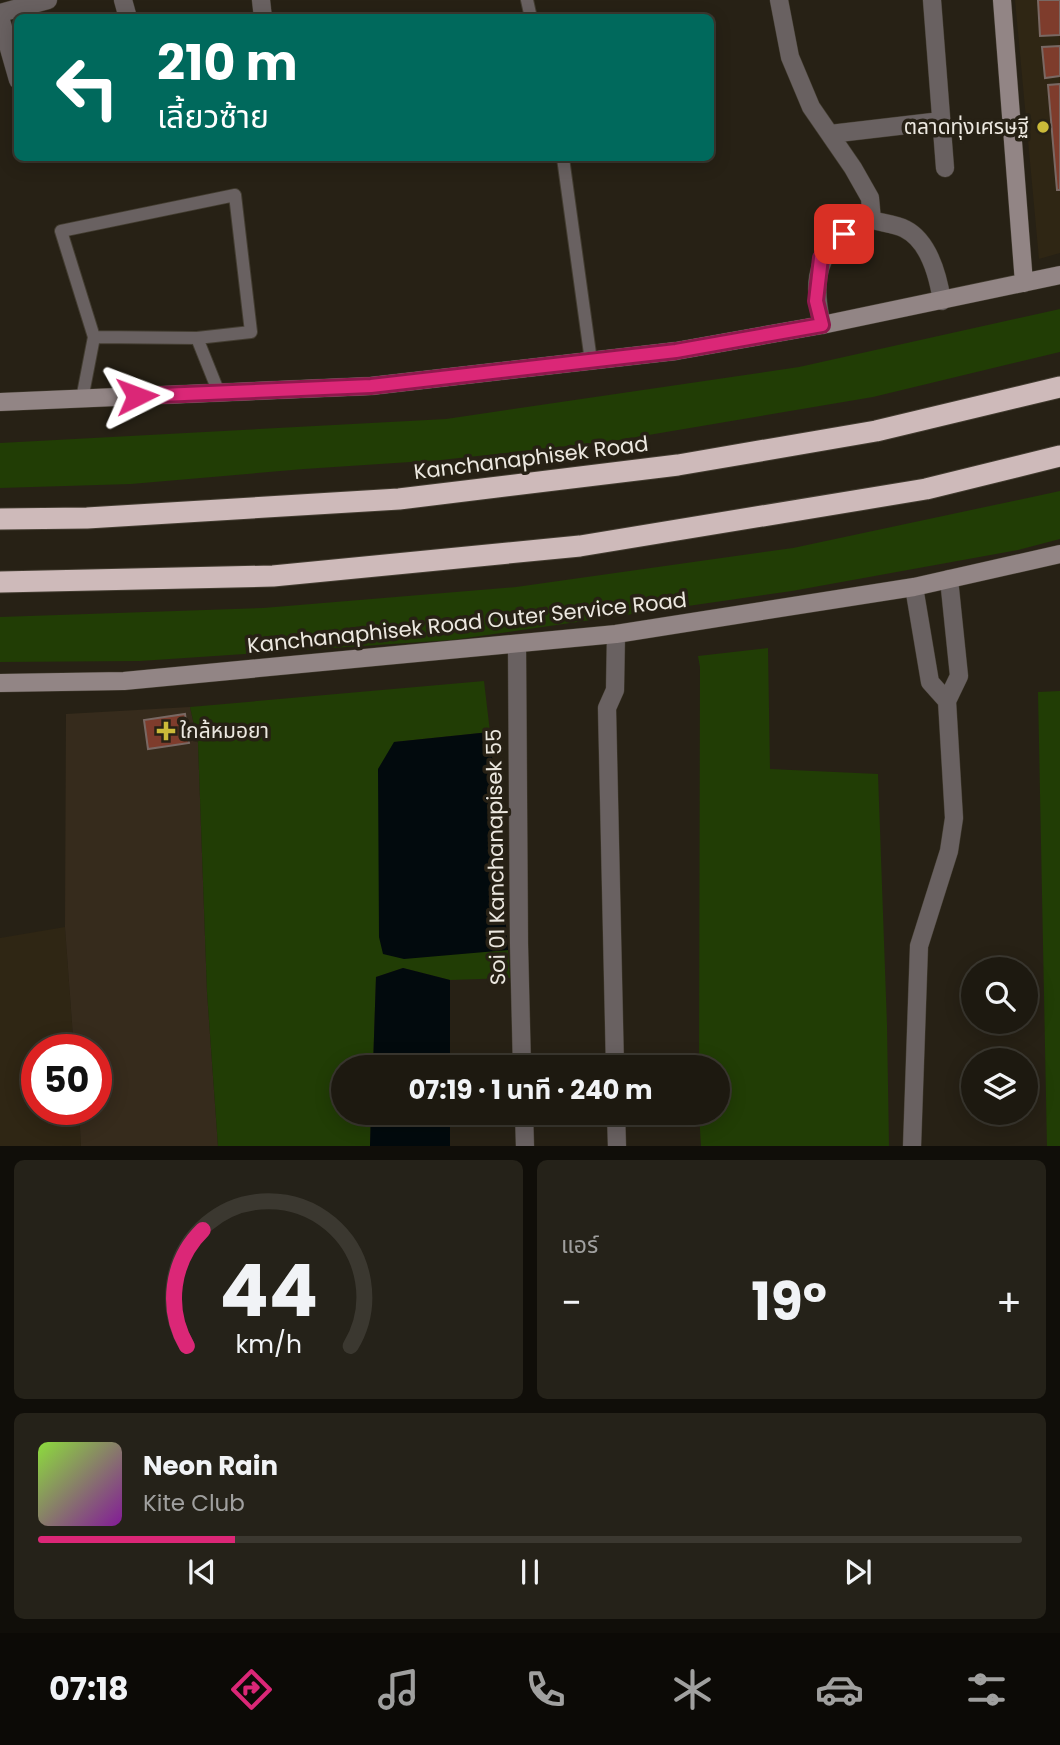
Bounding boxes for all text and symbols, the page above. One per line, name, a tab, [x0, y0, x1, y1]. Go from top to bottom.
text: 210 m	[157, 29, 298, 97]
icon: left	[42, 42, 133, 133]
text: เลี้ยวซ้าย	[157, 94, 269, 139]
place label: ตลาดทุ่งเศรษฐี	[904, 112, 1029, 141]
marker: ตลาดทุ่งเศรษฐี	[1035, 119, 1051, 135]
pin	[814, 204, 874, 264]
icon: arrive	[825, 215, 863, 253]
position arrow	[100, 359, 174, 433]
street label: Kanchanaphisek Road	[412, 429, 650, 486]
street label: Kanchanaphisek Road Outer Service Road	[246, 585, 688, 660]
place label: ใกล้หมอยา	[180, 716, 269, 745]
marker: ใกล้หมอยา	[158, 723, 174, 739]
street label: Soi 01 Kanchanapisek 55	[479, 729, 512, 985]
map controls	[961, 957, 1038, 1125]
button: search	[961, 957, 1038, 1034]
speed limit sign: 50	[21, 1034, 112, 1125]
button: layers	[961, 1048, 1038, 1125]
text: 07:19 · 1 นาที · 240 m	[408, 1072, 653, 1108]
text: แอร์	[561, 1229, 598, 1261]
text: 44	[219, 1240, 318, 1341]
text: 19°	[751, 1265, 827, 1338]
text: −	[561, 1276, 582, 1329]
text: +	[996, 1276, 1022, 1329]
text: km/h	[235, 1326, 302, 1361]
text: Neon Rain	[143, 1448, 278, 1484]
text: Kite Club	[143, 1487, 245, 1519]
icon: previous	[183, 1553, 221, 1591]
icon: pause	[511, 1553, 549, 1591]
icon: next	[839, 1553, 877, 1591]
icon: directions	[227, 1665, 276, 1714]
icon: music	[374, 1665, 423, 1714]
icon: phone	[521, 1665, 570, 1714]
icon: climate	[668, 1665, 717, 1714]
icon: car	[815, 1665, 864, 1714]
icon: filters	[962, 1665, 1011, 1714]
text: 07:18	[49, 1666, 129, 1711]

